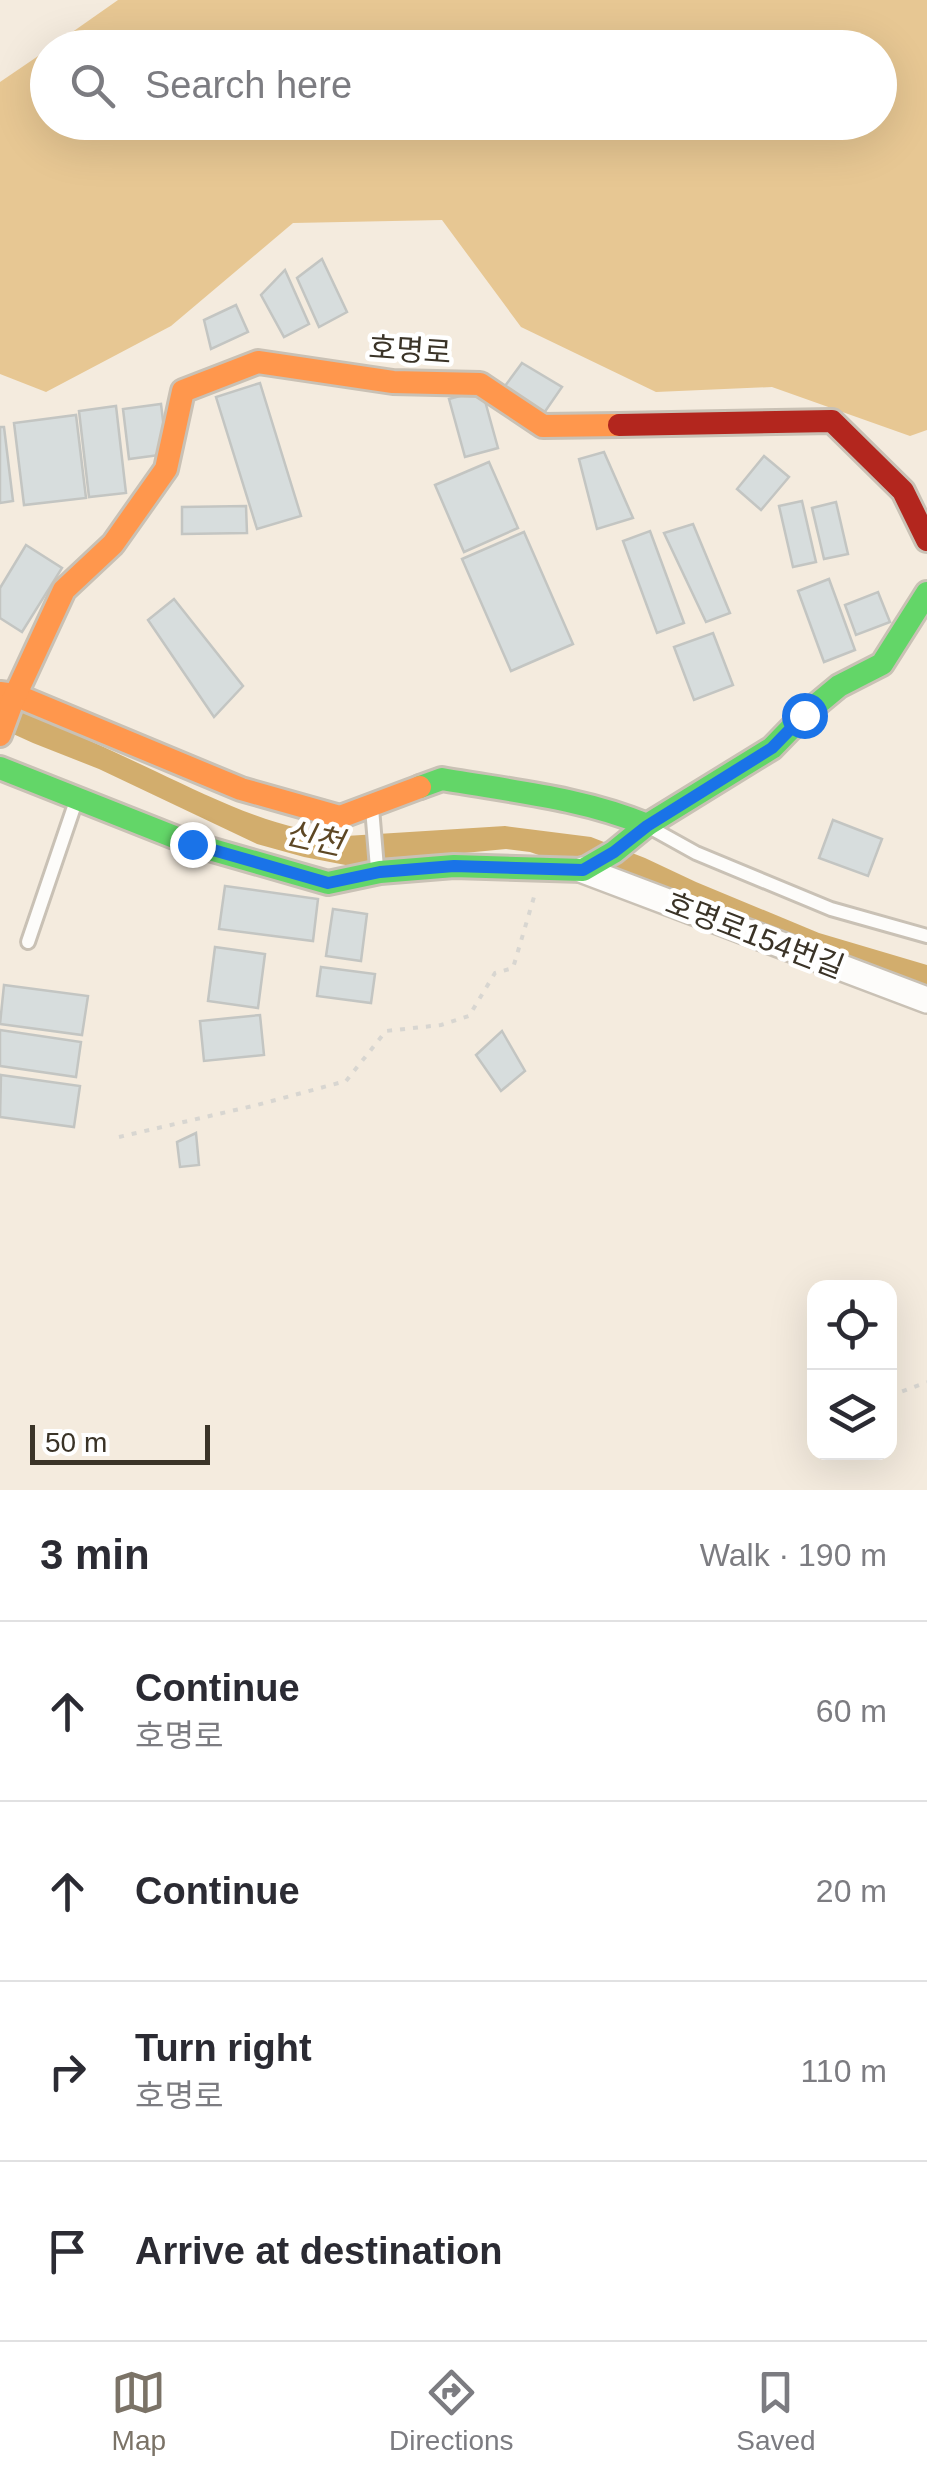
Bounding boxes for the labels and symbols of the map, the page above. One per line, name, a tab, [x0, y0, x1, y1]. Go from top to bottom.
street label: 호명로	[368, 331, 452, 369]
route start	[782, 693, 828, 739]
water label: 신천	[281, 814, 350, 862]
route end	[170, 822, 216, 868]
street label: 호명로154번길	[661, 886, 849, 984]
scale bar	[30, 1420, 210, 1464]

